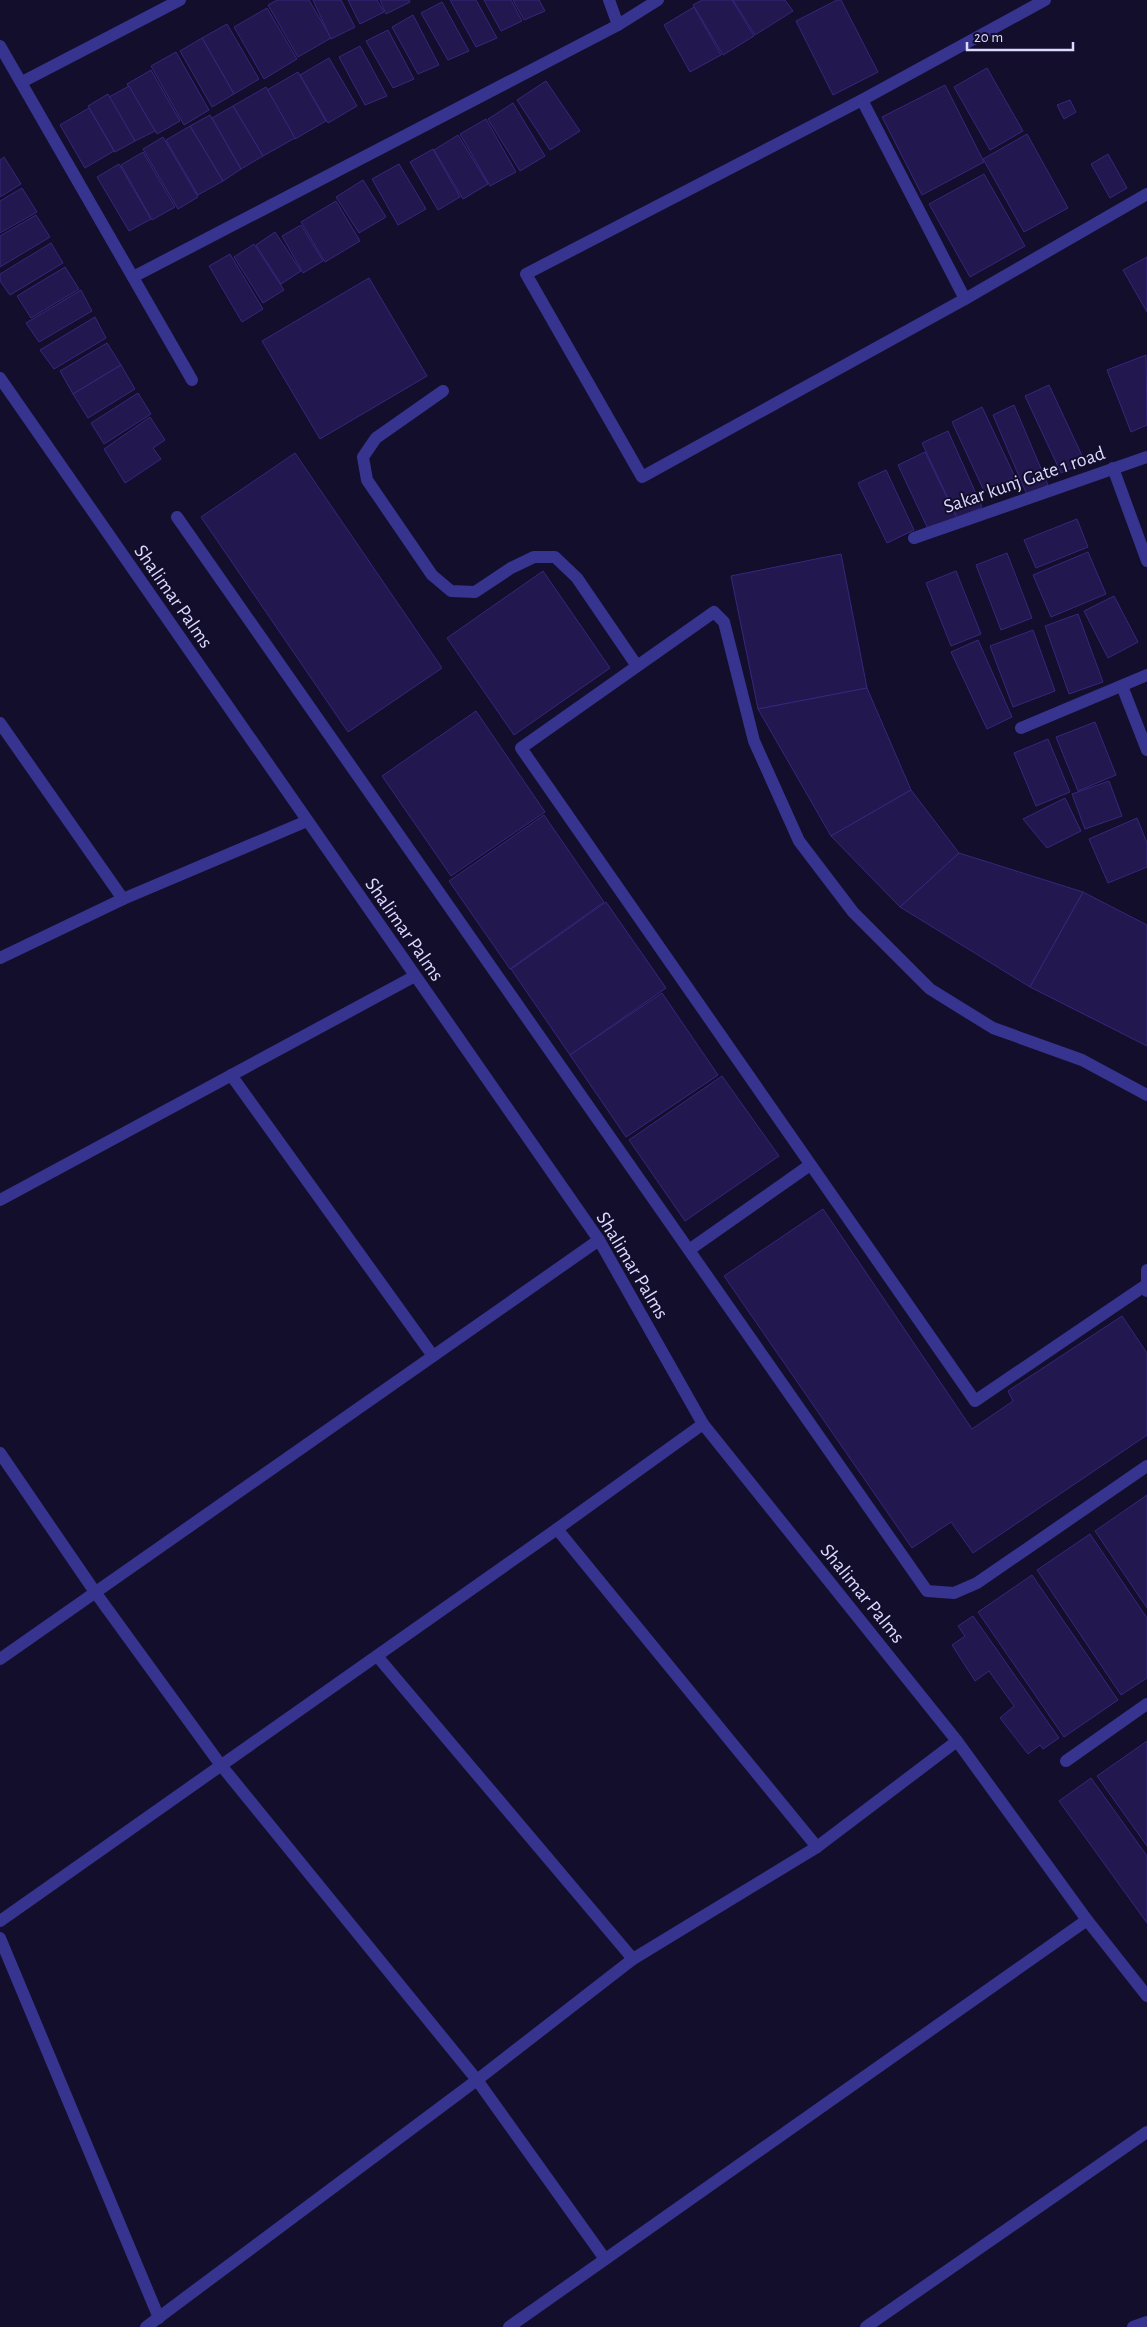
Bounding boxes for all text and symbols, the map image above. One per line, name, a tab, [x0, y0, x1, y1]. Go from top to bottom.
scale bar	[967, 20, 1073, 52]
text: 20 m	[974, 30, 1003, 45]
street label: Sakar kunj Gate 1 road	[941, 443, 1108, 517]
street label: Shalimar Palms	[130, 541, 216, 652]
street label: Shalimar Palms	[361, 874, 447, 985]
street label: Shalimar Palms	[592, 1209, 672, 1322]
street label: Shalimar Palms	[816, 1540, 908, 1647]

